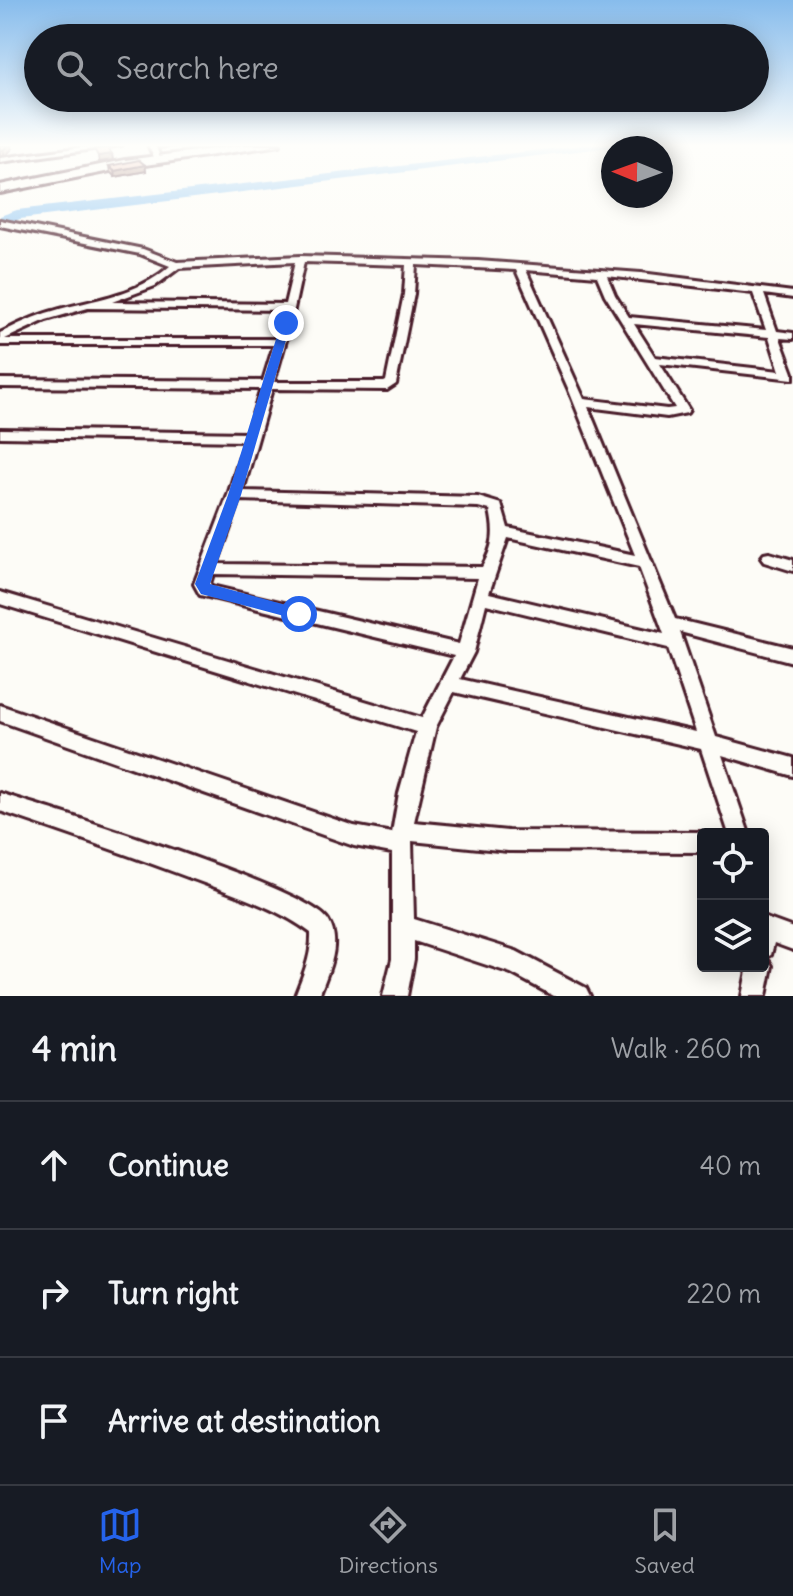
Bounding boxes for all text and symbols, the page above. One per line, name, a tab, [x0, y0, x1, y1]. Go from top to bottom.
search box	[24, 24, 769, 112]
icon: search	[52, 46, 96, 90]
text: Search here	[116, 49, 279, 87]
north arrow	[601, 136, 673, 208]
route end	[268, 305, 304, 341]
route start	[281, 596, 317, 632]
map controls	[697, 828, 769, 972]
button: locate	[697, 828, 769, 900]
button: layers	[697, 900, 769, 972]
text: 4 min	[32, 1027, 117, 1070]
text: Walk · 260 m	[611, 1032, 761, 1065]
icon: ahead	[32, 1143, 76, 1187]
text: Continue	[108, 1146, 229, 1184]
text: 40 m	[700, 1149, 761, 1182]
icon: right	[32, 1271, 76, 1315]
text: Turn right	[108, 1274, 239, 1312]
text: 220 m	[686, 1277, 761, 1310]
icon: arrive	[32, 1399, 76, 1443]
text: Arrive at destination	[108, 1402, 380, 1440]
tab: Map	[98, 1503, 142, 1579]
tab: Directions	[339, 1503, 438, 1579]
tab: Saved	[634, 1503, 695, 1579]

